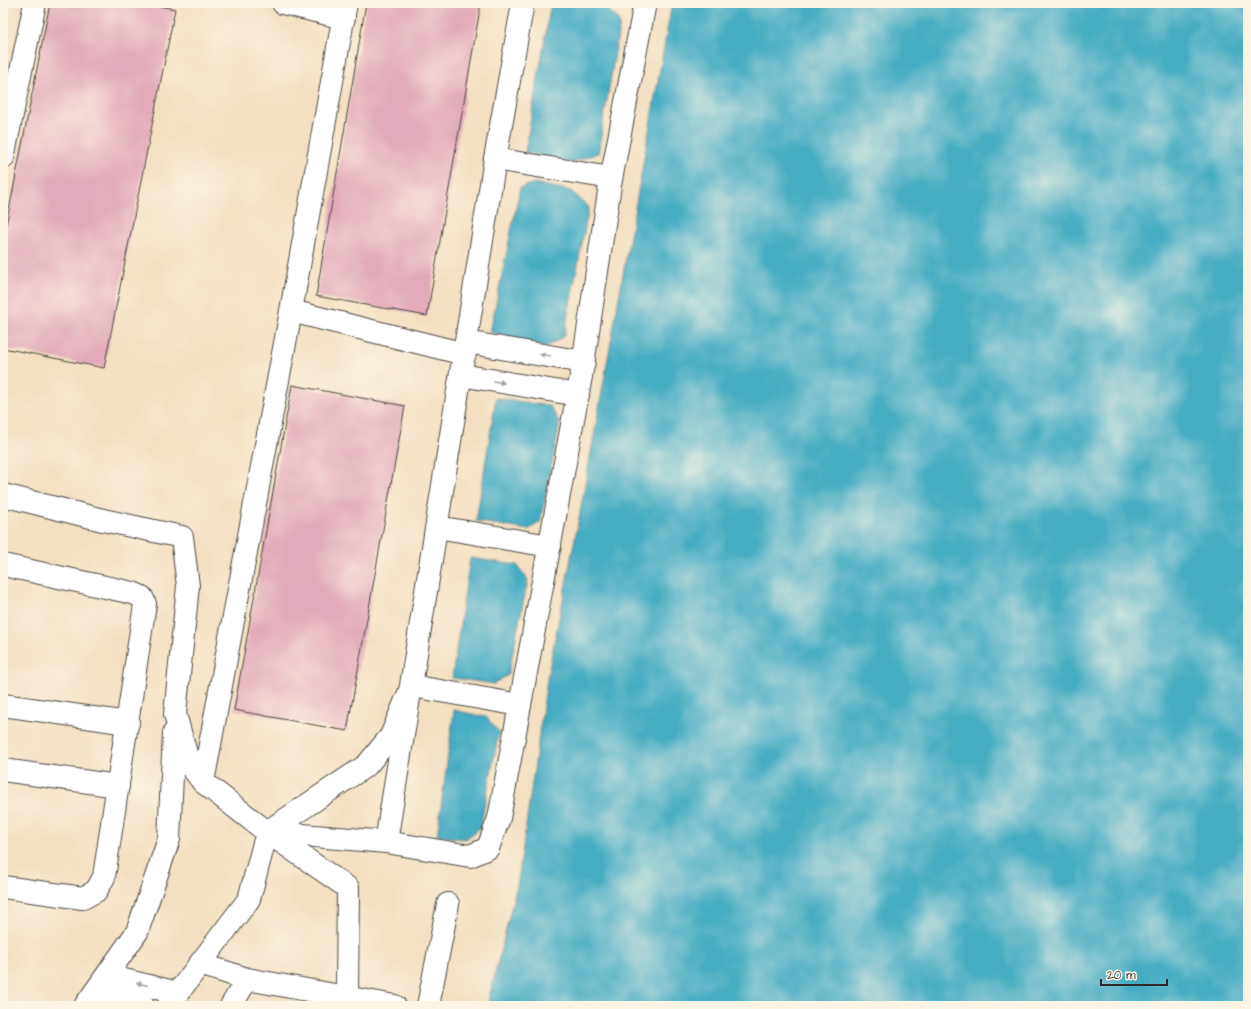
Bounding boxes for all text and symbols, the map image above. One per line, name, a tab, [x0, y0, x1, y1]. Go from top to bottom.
one-way arrow	[539, 352, 551, 358]
one-way arrow	[493, 379, 506, 385]
scale bar	[1101, 961, 1167, 987]
text: 20 m	[1107, 967, 1136, 984]
one-way arrow	[136, 981, 148, 987]

